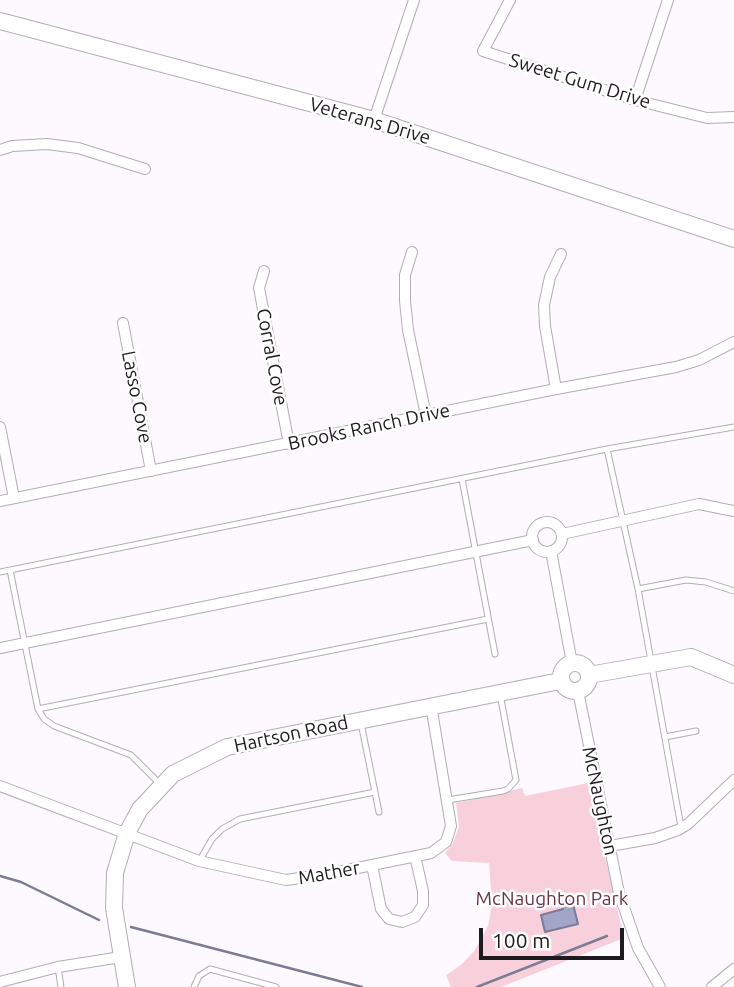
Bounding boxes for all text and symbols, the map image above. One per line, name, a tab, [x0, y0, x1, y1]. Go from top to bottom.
street label: Sweet Gum Drive	[507, 49, 653, 113]
street label: Veterans Drive	[307, 93, 433, 149]
street label: Corral Cove	[251, 306, 293, 408]
street label: Lasso Cove	[117, 349, 157, 445]
street label: Brooks Ranch Drive	[286, 399, 452, 455]
street label: Hartson Road	[232, 711, 350, 757]
street label: McNaughton	[577, 744, 623, 858]
street label: Mather	[296, 856, 362, 890]
park label: McNaughton Park	[476, 888, 628, 910]
scale bar	[482, 914, 627, 958]
text: 100 m	[492, 928, 550, 952]

